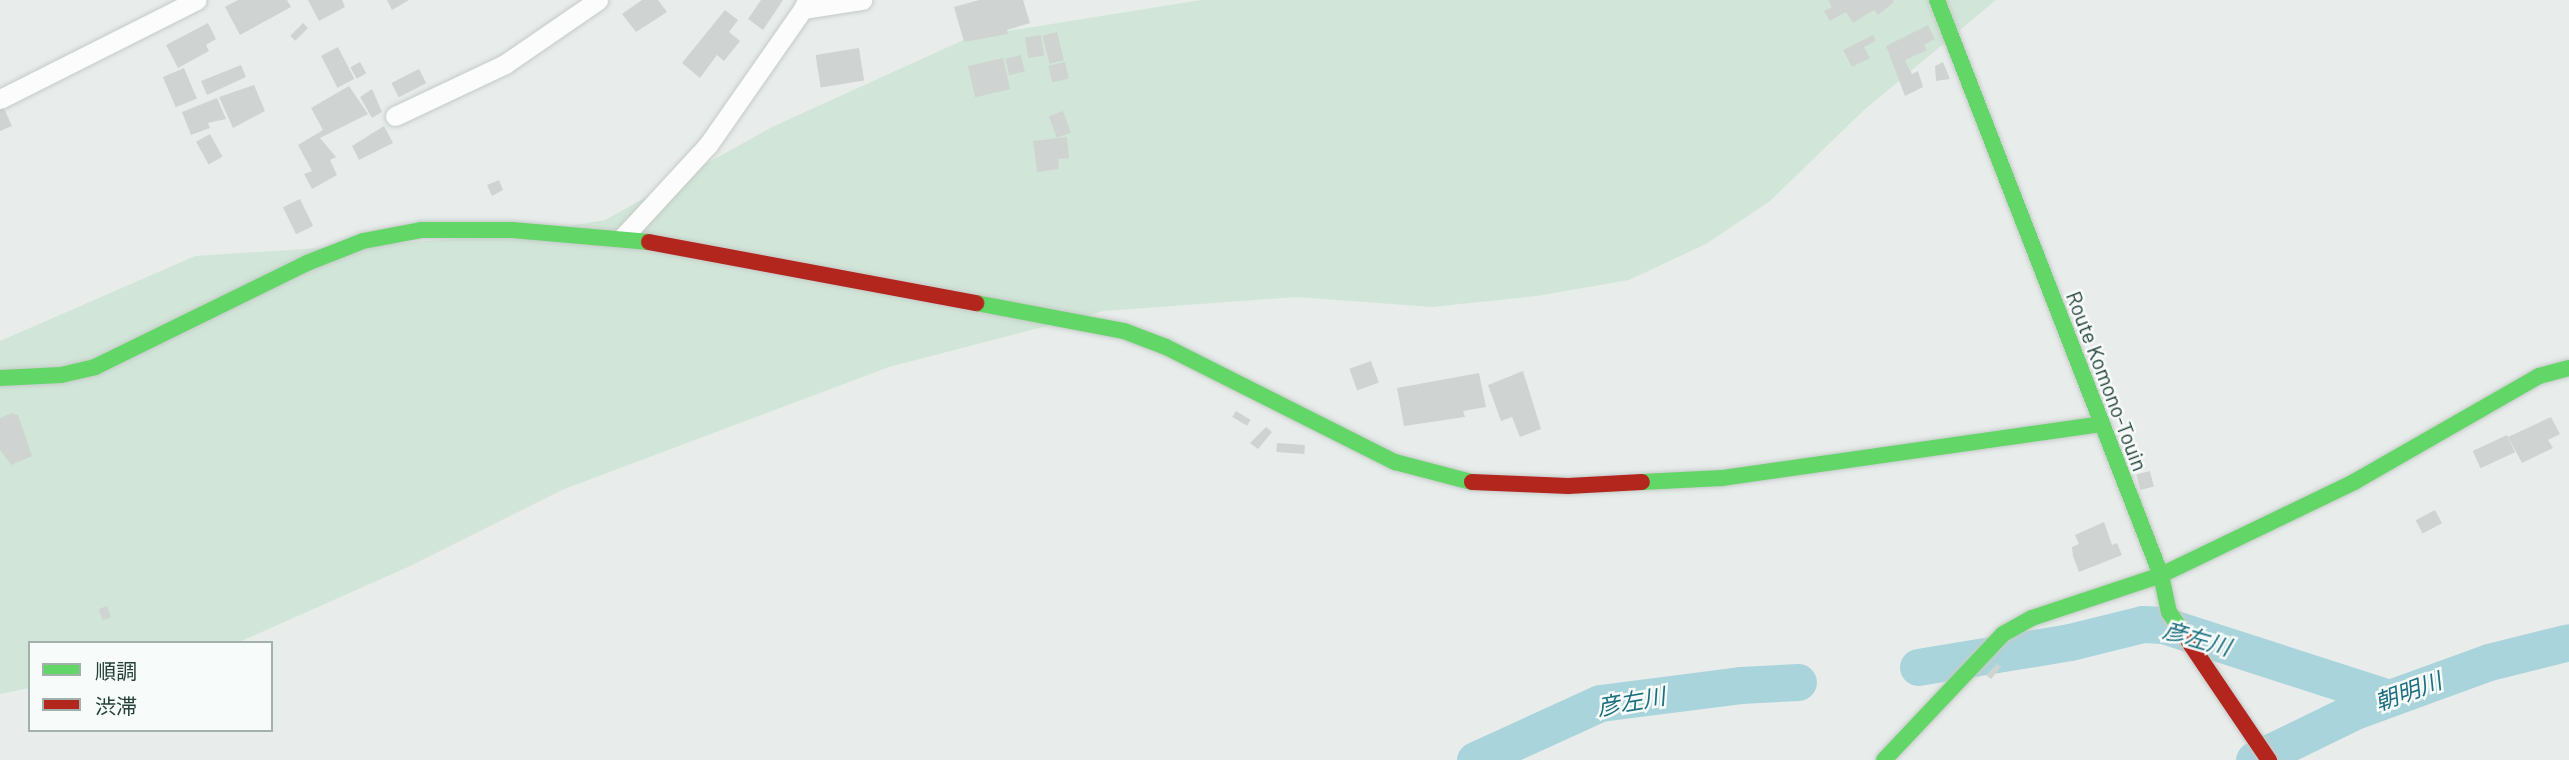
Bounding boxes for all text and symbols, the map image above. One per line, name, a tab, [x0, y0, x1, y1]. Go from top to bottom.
street label: Route Komono-Touin	[2061, 288, 2153, 474]
water label: 彦左川	[2160, 615, 2234, 661]
legend	[28, 641, 273, 732]
text: 順調	[95, 658, 137, 683]
water label: 朝明川	[2371, 666, 2445, 716]
water label: 彦左川	[1595, 681, 1667, 721]
text: 渋滞	[95, 693, 137, 718]

